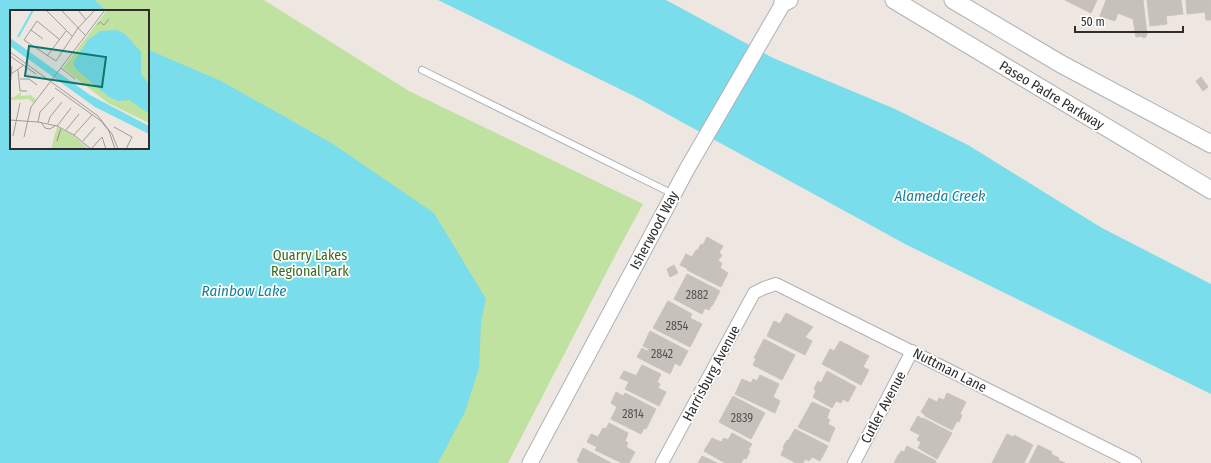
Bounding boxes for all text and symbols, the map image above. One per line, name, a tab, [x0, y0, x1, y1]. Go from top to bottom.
scale bar	[1075, 8, 1183, 34]
inset map	[10, 10, 149, 149]
text: 50 m	[1081, 15, 1105, 29]
street label: Paseo Padre Parkway	[996, 57, 1108, 134]
street label: Isherwood Way	[627, 187, 683, 272]
water label: Alameda Creek	[894, 187, 986, 205]
park label: Quarry Lakes Regional Park	[271, 247, 349, 280]
water label: Rainbow Lake	[202, 282, 286, 300]
house number: 2882	[686, 288, 708, 302]
house number: 2854	[666, 319, 688, 333]
street label: Harrisburg Avenue	[679, 322, 744, 424]
street label: Nuttman Lane	[910, 345, 990, 396]
house number: 2842	[651, 347, 673, 361]
street label: Cutler Avenue	[857, 368, 910, 446]
house number: 2814	[622, 407, 644, 421]
house number: 2839	[731, 411, 753, 425]

